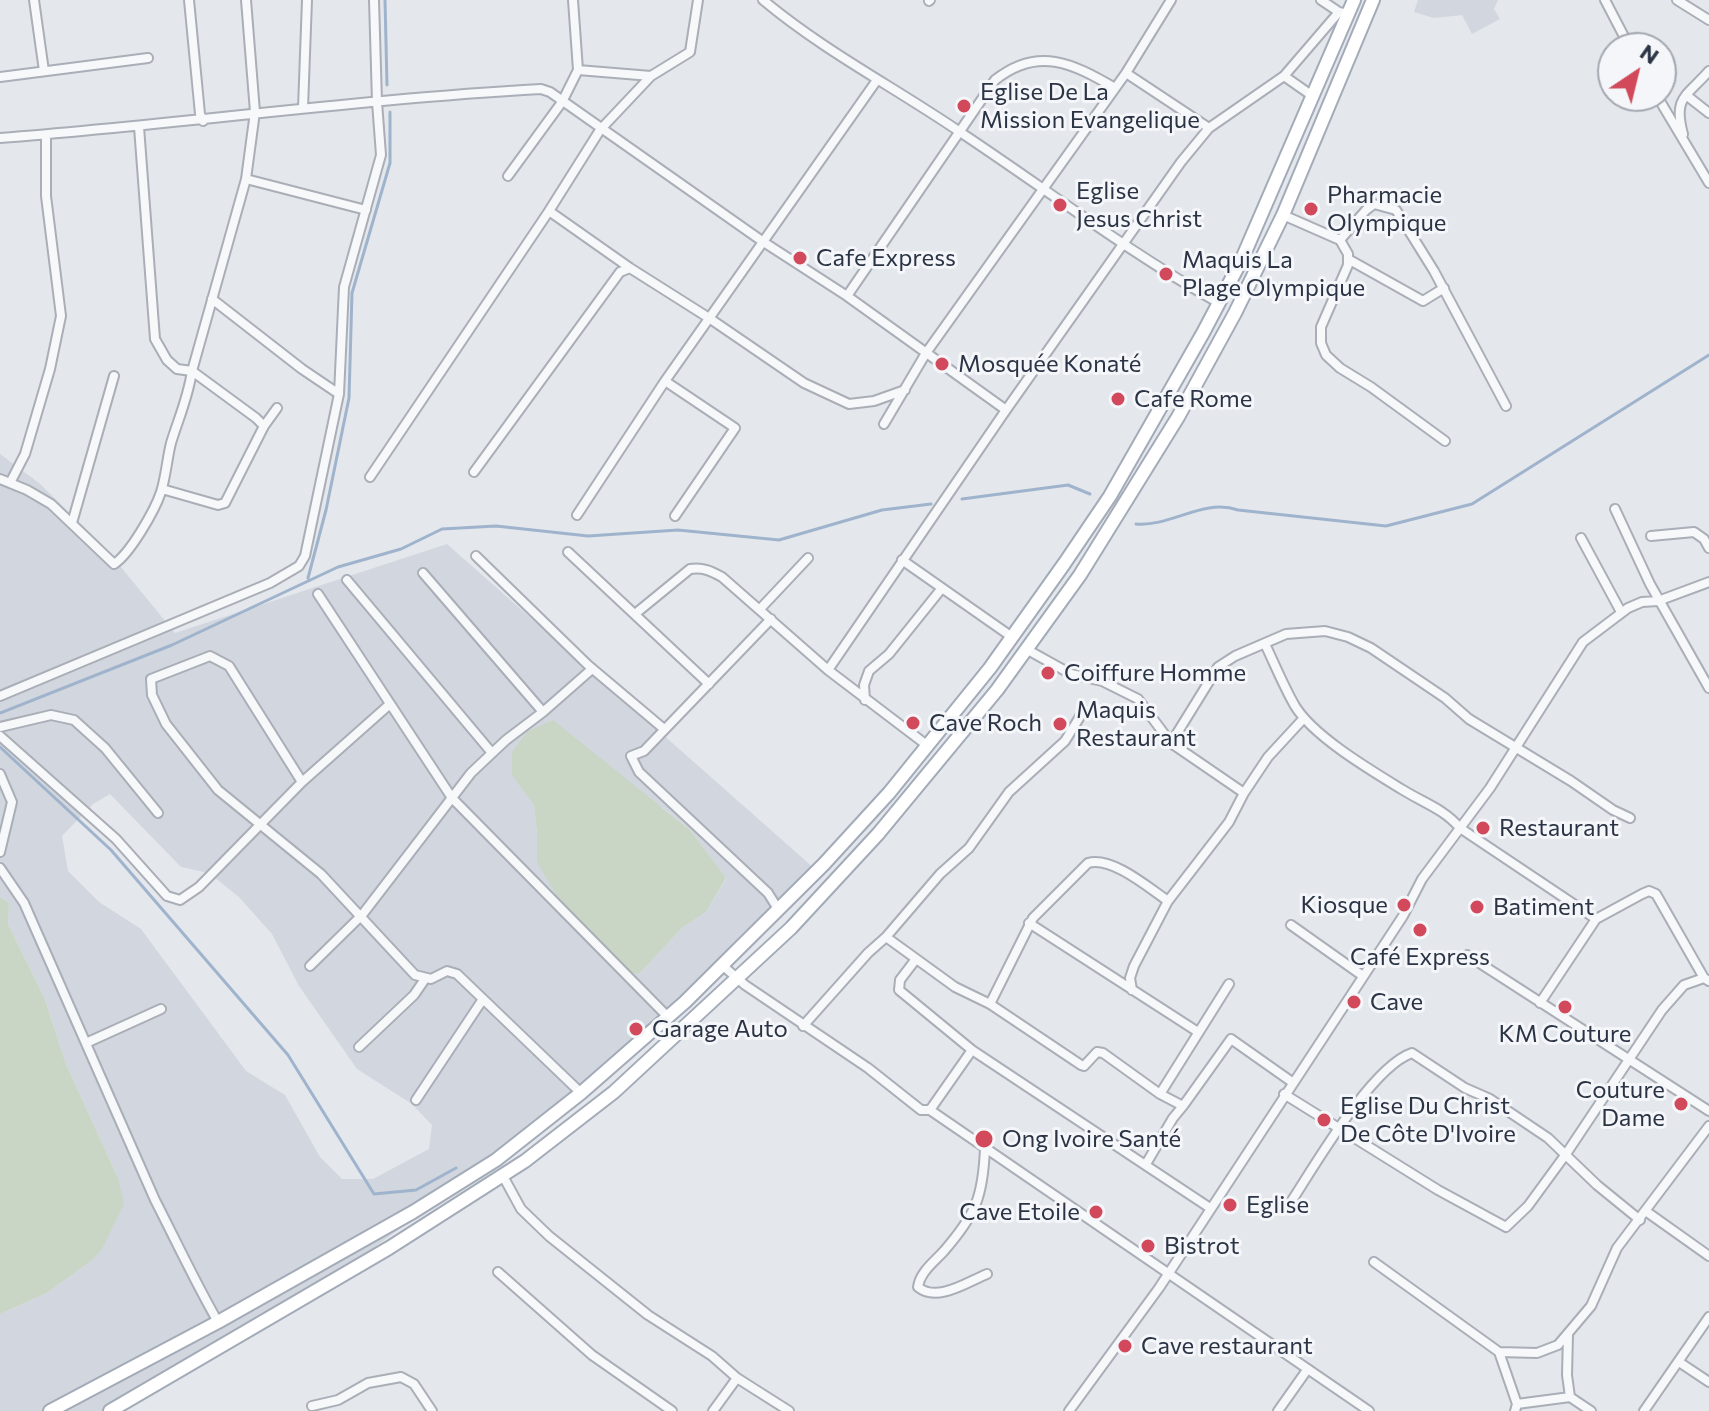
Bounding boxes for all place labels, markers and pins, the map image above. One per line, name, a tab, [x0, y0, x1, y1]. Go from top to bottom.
place label: Eglise De La Mission Evangelique	[980, 78, 1200, 134]
marker: Eglise De La Mission Evangelique	[955, 97, 973, 115]
place label: Eglise Jesus Christ	[1076, 177, 1202, 233]
place label: Pharmacie Olympique	[1327, 181, 1447, 237]
marker: Eglise Jesus Christ	[1051, 196, 1069, 214]
marker: Pharmacie Olympique	[1302, 200, 1320, 218]
place label: Cafe Express	[816, 244, 956, 272]
place label: Maquis La Plage Olympique	[1182, 246, 1365, 302]
marker: Cafe Express	[791, 249, 809, 267]
marker: Maquis La Plage Olympique	[1157, 265, 1175, 283]
place label: Mosquée Konaté	[958, 350, 1142, 378]
marker: Mosquée Konaté	[933, 355, 951, 373]
place label: Cafe Rome	[1134, 385, 1252, 413]
marker: Cafe Rome	[1109, 390, 1127, 408]
place label: Coiffure Homme	[1064, 659, 1246, 687]
marker: Coiffure Homme	[1039, 664, 1057, 682]
place label: Maquis Restaurant	[1076, 696, 1196, 752]
place label: Cave Roch	[929, 709, 1042, 737]
marker: Cave Roch	[904, 714, 922, 732]
marker: Maquis Restaurant	[1051, 715, 1069, 733]
place label: Restaurant	[1499, 814, 1619, 842]
marker: Restaurant	[1474, 819, 1492, 837]
place label: Kiosque	[1301, 891, 1388, 919]
place label: Batiment	[1493, 893, 1594, 921]
marker: Kiosque	[1395, 896, 1413, 914]
marker: Batiment	[1468, 898, 1486, 916]
marker: Café Express	[1411, 921, 1429, 939]
place label: Café Express	[1350, 943, 1490, 971]
place label: Cave	[1370, 988, 1423, 1016]
marker: Cave	[1345, 993, 1363, 1011]
marker: KM Couture	[1556, 998, 1574, 1016]
place label: Garage Auto	[652, 1015, 788, 1043]
marker: Garage Auto	[627, 1020, 645, 1038]
place label: KM Couture	[1499, 1020, 1631, 1048]
place label: Couture Dame	[1576, 1076, 1665, 1132]
place label: Eglise Du Christ De Côte D'Ivoire	[1340, 1092, 1516, 1148]
marker: Couture Dame	[1672, 1095, 1690, 1113]
marker: Eglise Du Christ De Côte D'Ivoire	[1315, 1111, 1333, 1129]
place label: Ong Ivoire Santé	[1002, 1125, 1181, 1153]
marker: Ong Ivoire Santé	[973, 1128, 995, 1150]
place label: Eglise	[1246, 1191, 1309, 1219]
marker: Eglise	[1221, 1196, 1239, 1214]
place label: Cave Etoile	[959, 1198, 1080, 1226]
marker: Cave Etoile	[1087, 1203, 1105, 1221]
place label: Bistrot	[1164, 1232, 1240, 1260]
marker: Bistrot	[1139, 1237, 1157, 1255]
place label: Cave restaurant	[1141, 1332, 1313, 1360]
marker: Cave restaurant	[1116, 1337, 1134, 1355]

